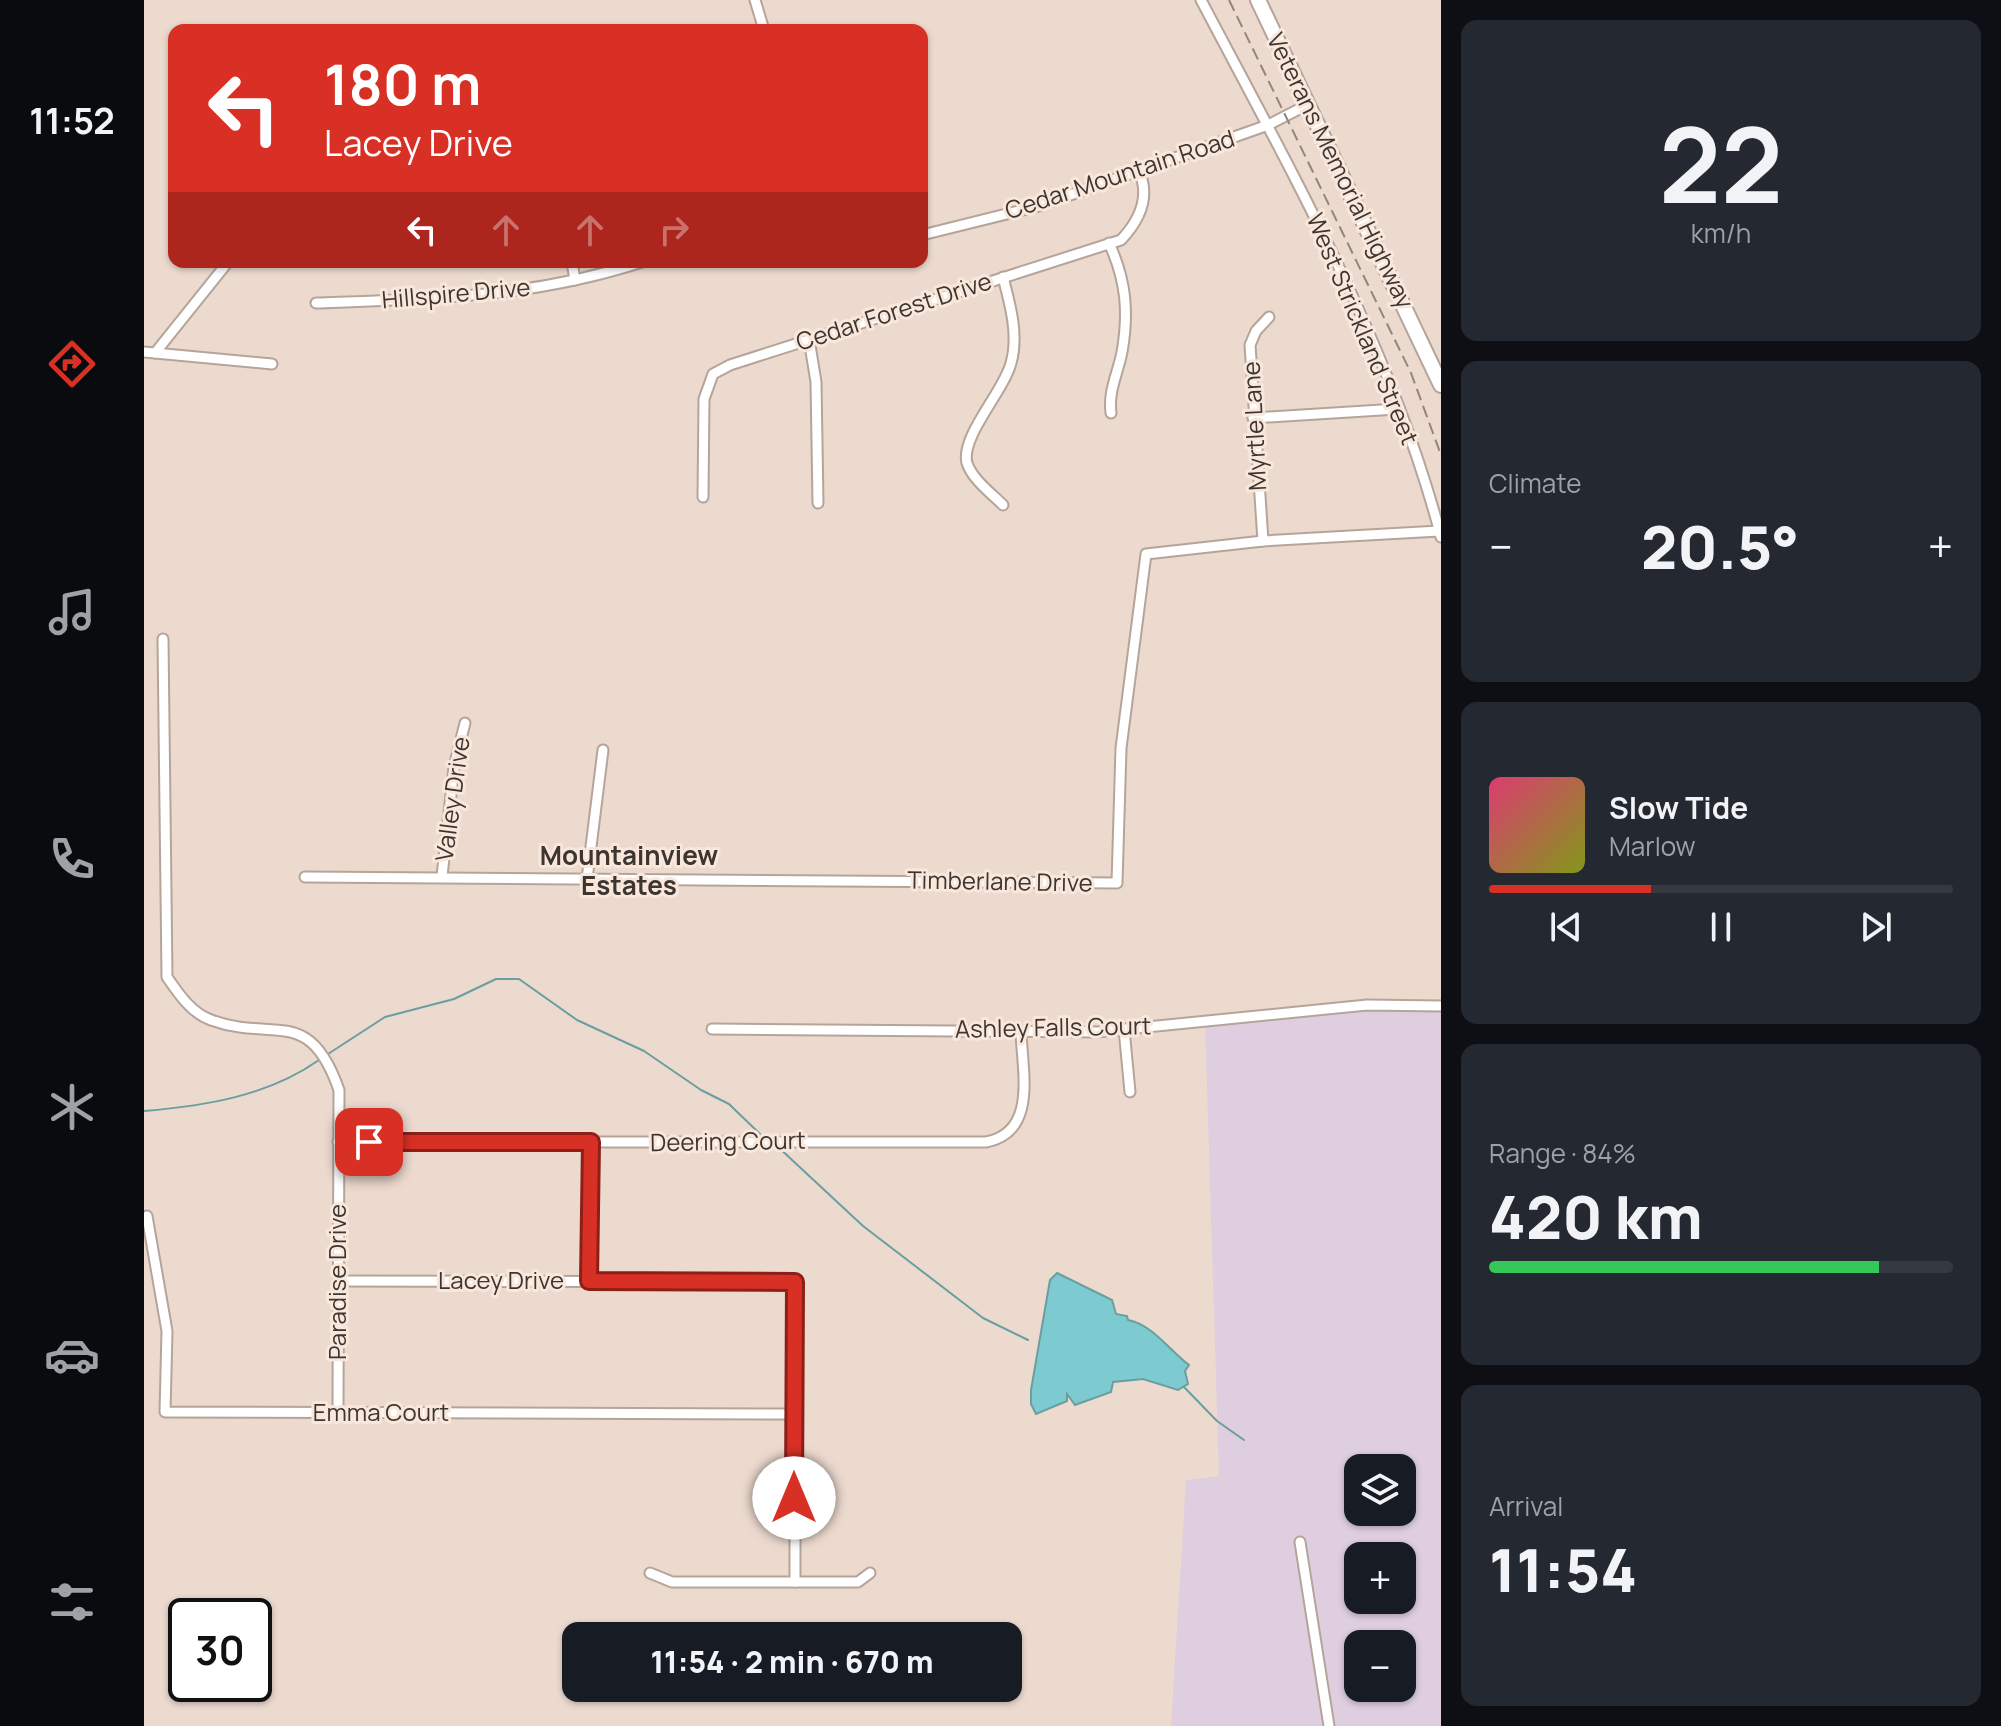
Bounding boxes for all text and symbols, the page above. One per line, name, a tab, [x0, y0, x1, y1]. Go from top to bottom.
street label: Veterans Memorial Highway	[1260, 27, 1423, 314]
text: 180 m	[324, 45, 481, 122]
icon: left	[192, 56, 296, 160]
text: 22	[1659, 92, 1783, 234]
text: 11:52	[29, 96, 115, 145]
text: Lacey Drive	[324, 118, 513, 167]
street label: Cedar Mountain Road	[1001, 121, 1239, 226]
icon: left	[400, 208, 444, 252]
icon: ahead	[484, 208, 528, 252]
icon: ahead	[568, 208, 612, 252]
icon: right	[652, 208, 696, 252]
street label: West Strickland Street	[1300, 208, 1427, 449]
text: km/h	[1691, 215, 1751, 251]
street label: Cedar Forest Drive	[792, 263, 996, 358]
street label: Hillspire Drive	[380, 270, 532, 315]
icon: directions	[44, 336, 100, 392]
street label: Myrtle Lane	[1234, 361, 1273, 492]
text: Climate	[1489, 465, 1581, 501]
text: 20.5°	[1641, 505, 1799, 587]
text: −	[1489, 516, 1513, 576]
text: +	[1928, 516, 1953, 576]
icon: music	[44, 584, 100, 640]
street label: Valley Drive	[426, 734, 477, 863]
text: Slow Tide	[1609, 787, 1748, 828]
text: Marlow	[1609, 828, 1696, 864]
icon: phone	[44, 831, 100, 887]
district label: Mountainview Estates	[540, 837, 718, 903]
street label: Timberlane Drive	[907, 862, 1093, 899]
icon: previous	[1544, 905, 1588, 949]
icon: pause	[1699, 905, 1743, 949]
icon: next	[1854, 905, 1898, 949]
street label: Ashley Falls Court	[955, 1008, 1151, 1045]
icon: climate	[44, 1079, 100, 1135]
pin	[335, 1108, 403, 1176]
icon: arrive	[347, 1120, 391, 1164]
street label: Deering Court	[650, 1123, 806, 1158]
text: Range · 84%	[1489, 1135, 1636, 1171]
text: 420 km	[1489, 1175, 1703, 1257]
street label: Paradise Drive	[320, 1204, 353, 1360]
street label: Lacey Drive	[438, 1263, 564, 1296]
icon: car	[44, 1327, 100, 1383]
street label: Emma Court	[313, 1395, 449, 1428]
map controls	[1344, 1454, 1416, 1702]
button: layers	[1344, 1454, 1416, 1526]
position arrow	[752, 1456, 836, 1540]
text: Arrival	[1489, 1488, 1563, 1524]
text: 11:54	[1489, 1528, 1637, 1610]
button: +	[1344, 1542, 1416, 1614]
icon: filters	[44, 1574, 100, 1630]
speed limit sign: 30	[168, 1598, 272, 1702]
button: −	[1344, 1630, 1416, 1702]
text: 11:54 · 2 min · 670 m	[650, 1641, 934, 1682]

